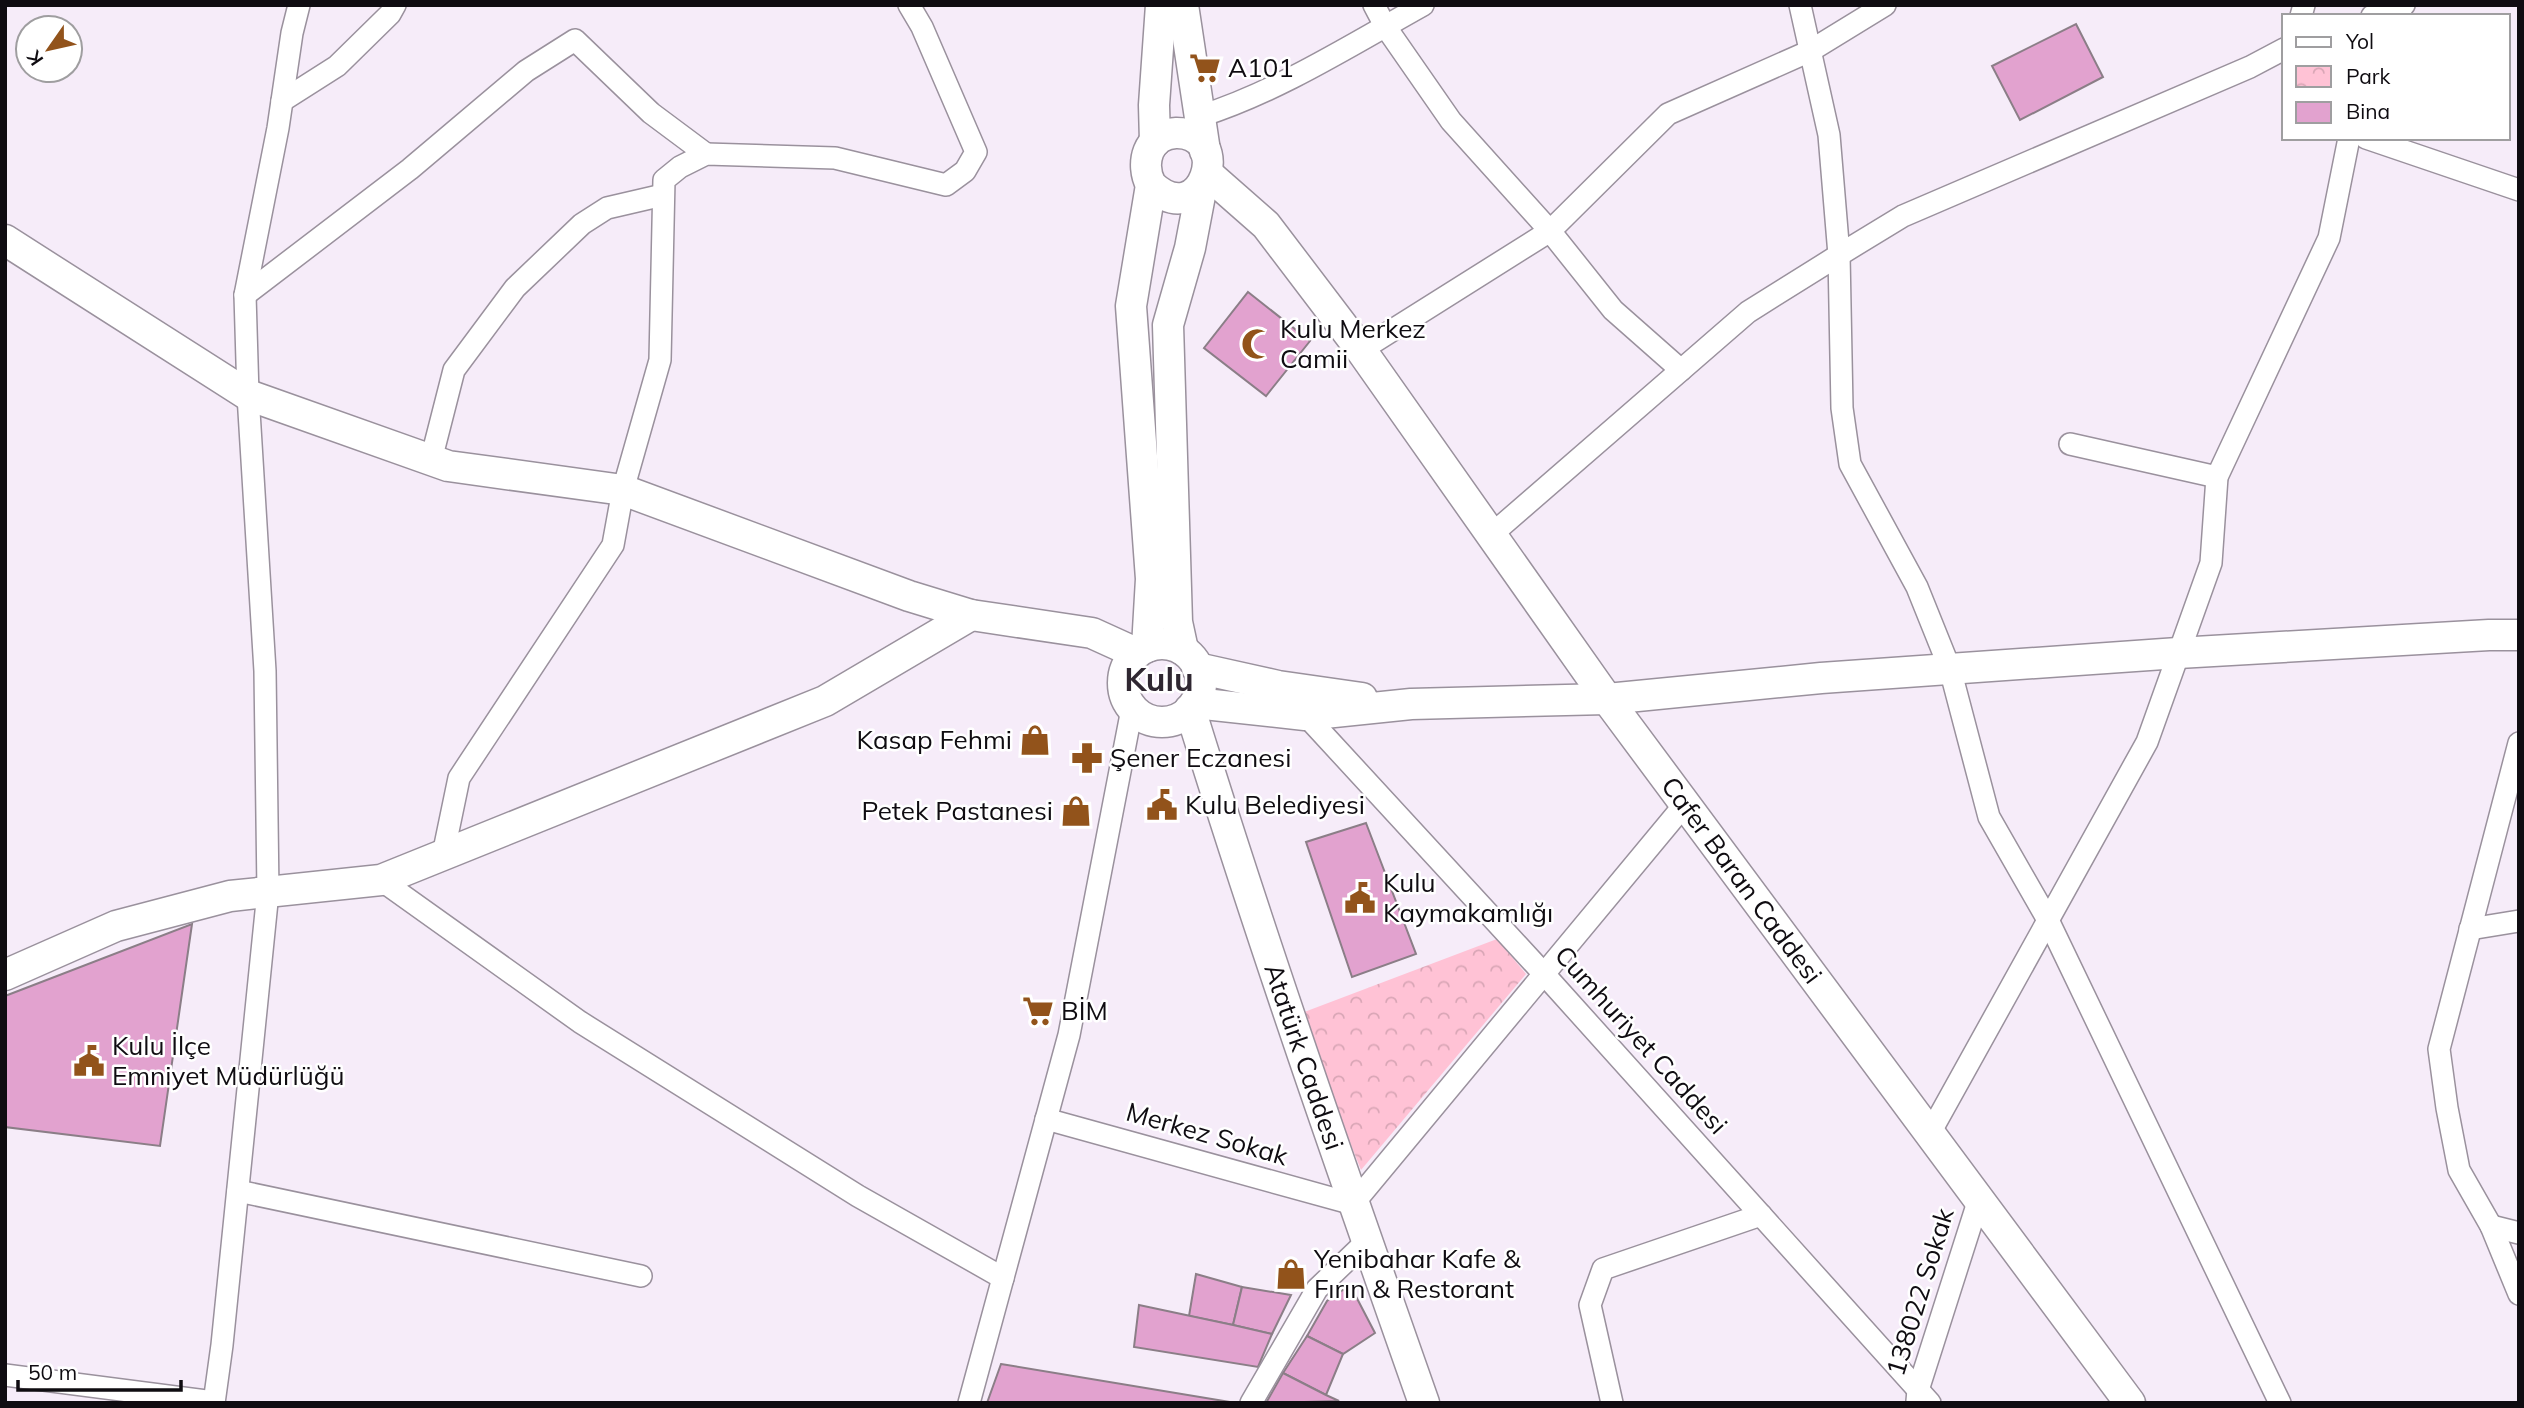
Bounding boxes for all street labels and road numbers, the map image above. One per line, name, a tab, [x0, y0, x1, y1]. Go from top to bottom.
street label: Cafer Baran Caddesi	[1654, 770, 1830, 990]
street label: Cumhuriyet Caddesi	[1548, 939, 1735, 1141]
street label: Atatürk Caddesi	[1257, 959, 1351, 1154]
street label: Merkez Sokak	[1123, 1095, 1292, 1173]
street label: 138022 Sokak	[1878, 1203, 1961, 1380]

